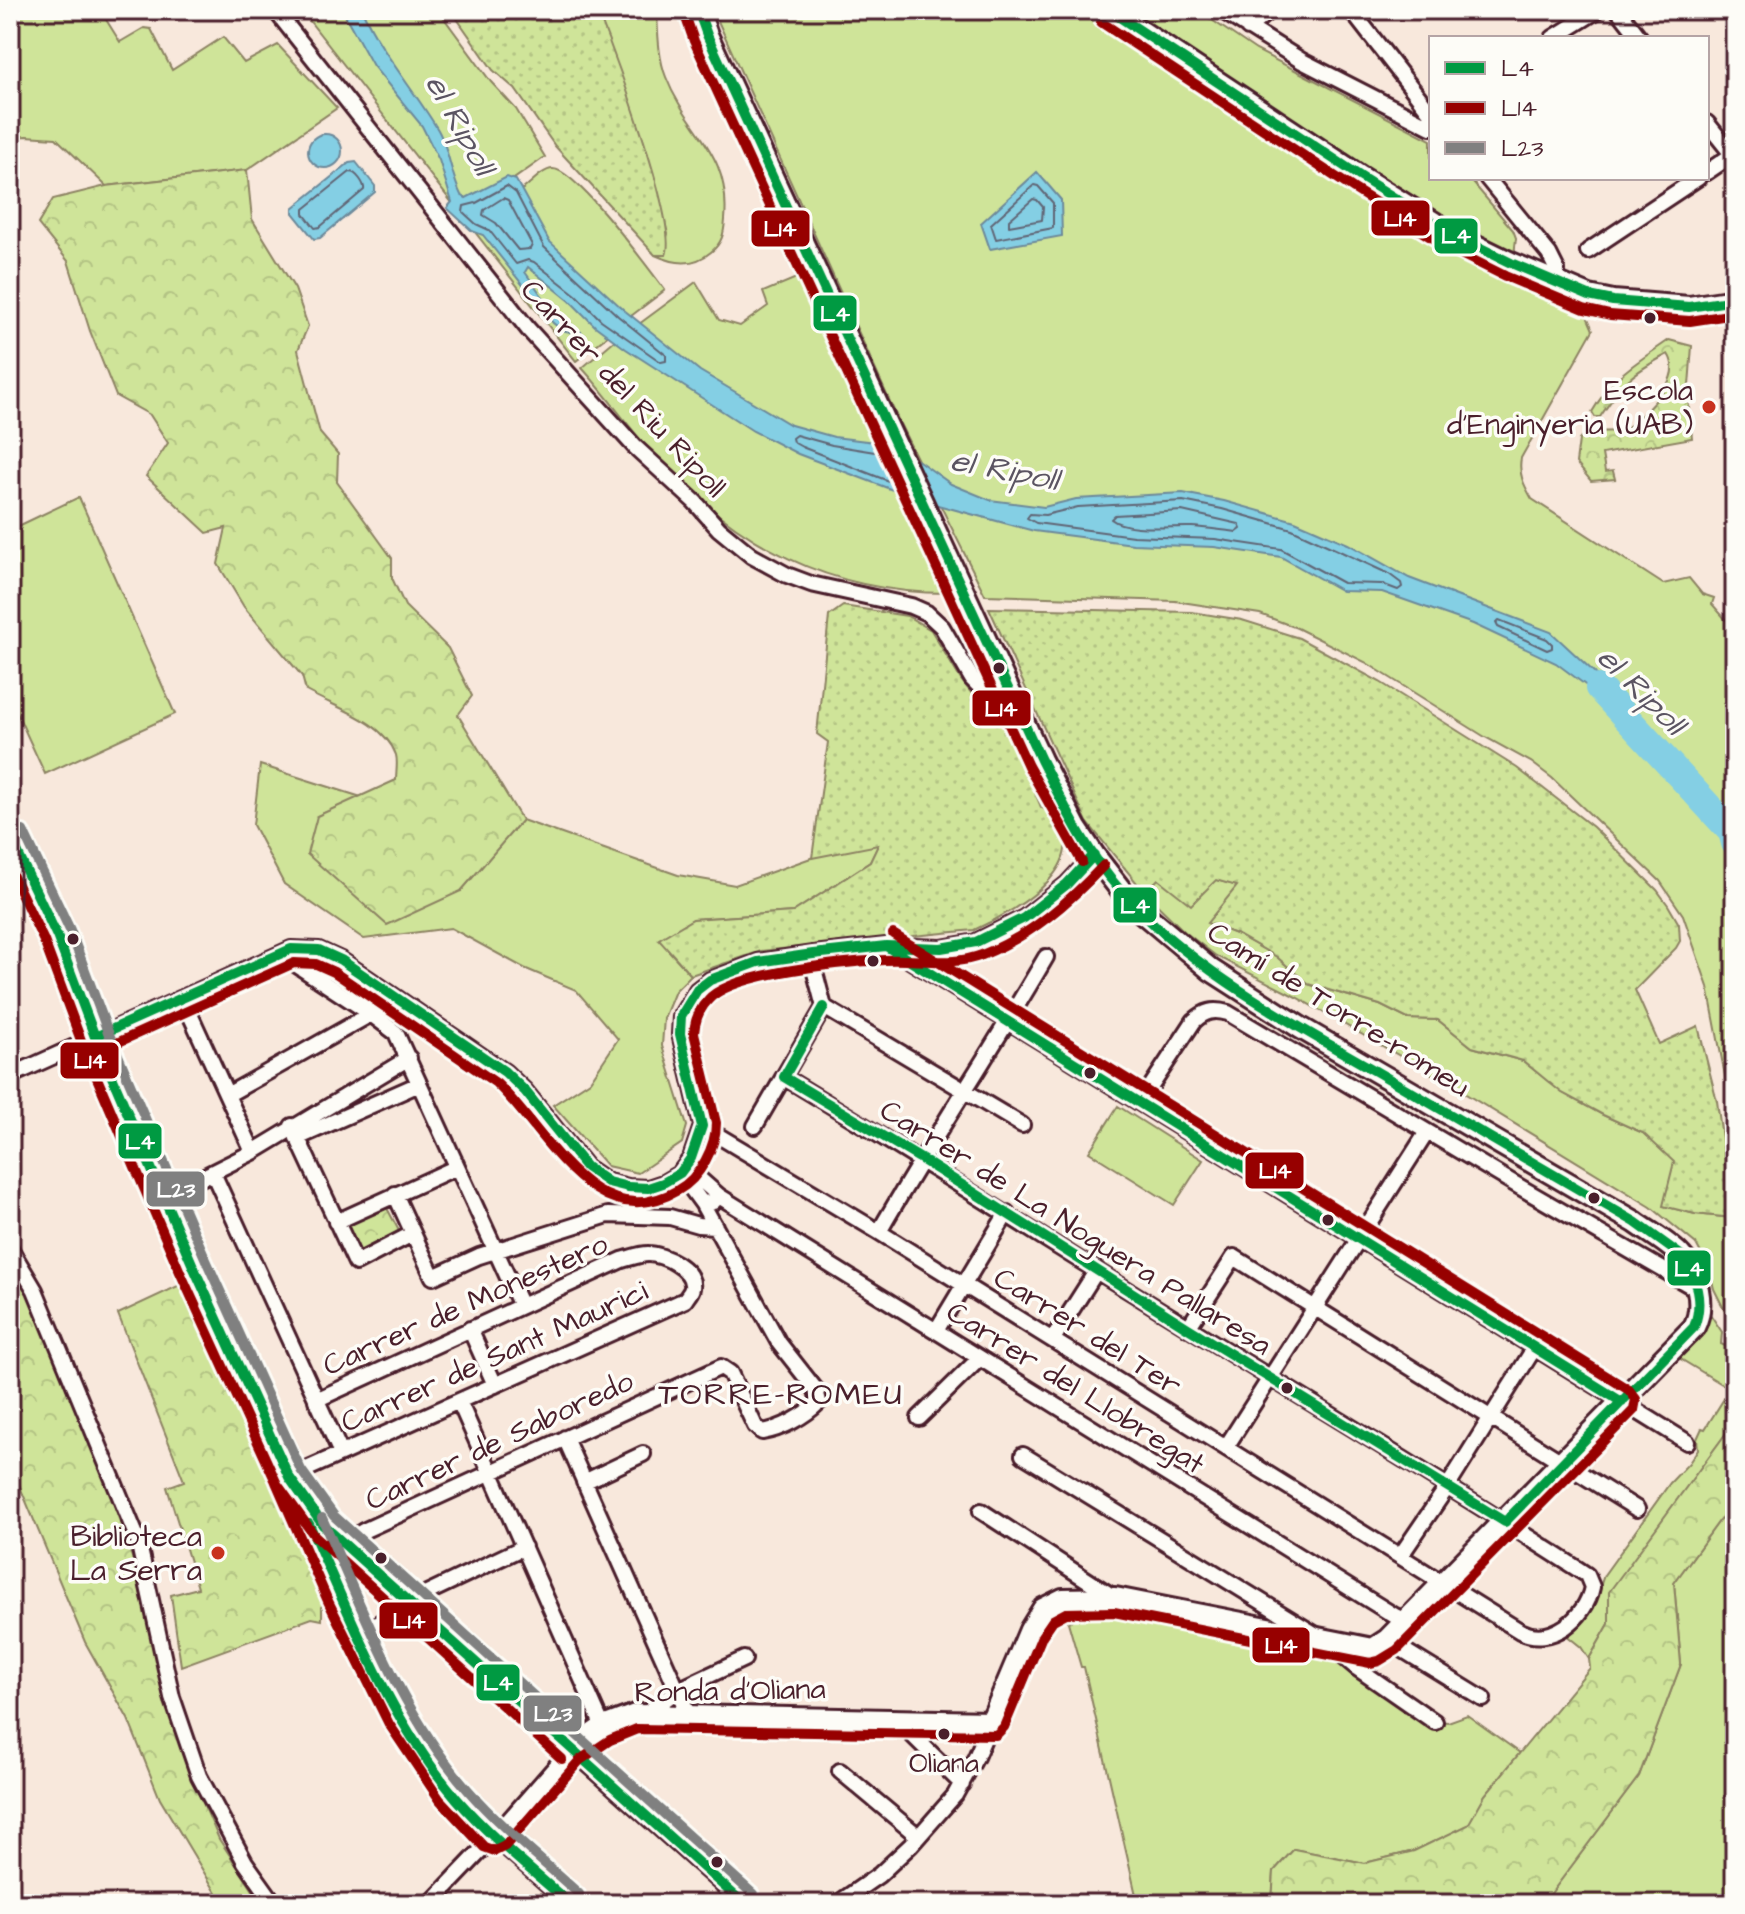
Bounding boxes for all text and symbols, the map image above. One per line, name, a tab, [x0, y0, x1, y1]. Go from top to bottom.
legend	[1429, 36, 1709, 180]
text: L4	[1501, 52, 1534, 86]
water label: el Ripoll	[414, 66, 508, 187]
text: L14	[1501, 92, 1537, 126]
text: L23	[1501, 132, 1544, 166]
line badge: L14	[1370, 199, 1431, 237]
text: L14	[1383, 204, 1418, 235]
line badge: L14	[750, 209, 811, 248]
text: L14	[763, 214, 798, 245]
line badge: L4	[1433, 217, 1479, 255]
text: L4	[1441, 221, 1472, 252]
street label: Carrer del Riu Ripoll	[511, 270, 736, 507]
line badge: L4	[812, 294, 858, 332]
text: L4	[820, 299, 851, 330]
unlabelled marker	[1642, 310, 1658, 326]
place label: Escola d'Enginyeria (UAB)	[1447, 370, 1693, 447]
marker: Escola d'Enginyeria (UAB)	[1700, 398, 1718, 416]
water label: el Ripoll	[947, 438, 1066, 504]
water label: el Ripoll	[1587, 637, 1698, 748]
unlabelled marker	[991, 660, 1007, 676]
line badge: L14	[971, 689, 1032, 727]
text: L14	[984, 694, 1019, 725]
line badge: L4	[1112, 886, 1158, 924]
text: L4	[1120, 891, 1151, 922]
street label: Camí de Torre-romeu	[1199, 912, 1478, 1108]
unlabelled marker	[65, 931, 81, 947]
unlabelled marker	[865, 953, 881, 969]
line badge: L14	[59, 1041, 120, 1080]
text: L14	[73, 1046, 108, 1077]
unlabelled marker	[1082, 1065, 1098, 1081]
street label: Carrer de La Noguera Pallaresa	[871, 1090, 1279, 1367]
line badge: L4	[117, 1122, 163, 1160]
text: L4	[125, 1127, 156, 1158]
line badge: L14	[1244, 1151, 1305, 1190]
text: L14	[1258, 1156, 1293, 1187]
line badge: L23	[145, 1170, 206, 1208]
text: L23	[156, 1175, 196, 1206]
unlabelled marker	[1586, 1190, 1602, 1206]
unlabelled marker	[1320, 1212, 1336, 1228]
street label: Carrer de Monestero	[316, 1223, 615, 1387]
line badge: L4	[1666, 1249, 1712, 1287]
text: L4	[1674, 1254, 1705, 1285]
street label: Carrer del Ter	[986, 1257, 1189, 1406]
street label: Carrer de Sant Maurici	[334, 1270, 655, 1444]
street label: Carrer del Llobregat	[938, 1291, 1213, 1485]
street label: Carrer de Saboredo	[359, 1360, 640, 1521]
district label: TORRE-ROMEU	[658, 1372, 904, 1417]
unlabelled marker	[1279, 1380, 1295, 1396]
place label: Biblioteca La Serra	[70, 1516, 202, 1592]
marker: Biblioteca La Serra	[209, 1544, 227, 1562]
unlabelled marker	[373, 1550, 389, 1566]
line badge: L14	[378, 1601, 439, 1640]
text: L14	[392, 1606, 427, 1637]
line badge: L14	[1251, 1626, 1311, 1664]
text: L14	[1264, 1631, 1299, 1662]
line badge: L4	[475, 1663, 521, 1702]
text: L4	[483, 1668, 514, 1699]
street label: Ronda d'Oliana	[634, 1668, 826, 1714]
line badge: L23	[522, 1694, 583, 1733]
text: L23	[533, 1699, 573, 1730]
marker: Oliana	[936, 1726, 952, 1742]
place label: Oliana	[909, 1744, 979, 1783]
unlabelled marker	[709, 1854, 725, 1870]

